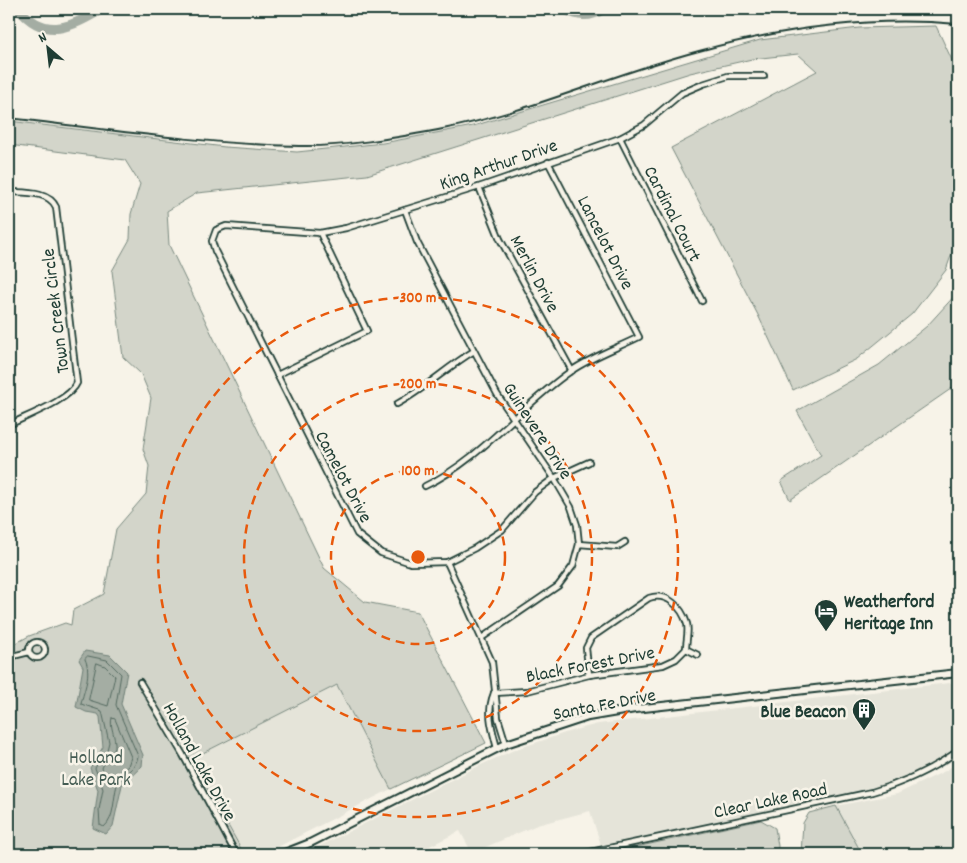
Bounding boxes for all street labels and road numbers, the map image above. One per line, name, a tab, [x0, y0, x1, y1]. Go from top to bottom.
street label: King Arthur Drive	[437, 134, 562, 199]
street label: Cardinal Court	[635, 162, 707, 267]
street label: Lancelot Drive	[569, 192, 639, 295]
street label: Merlin Drive	[501, 231, 565, 318]
street label: Town Creek Circle	[36, 247, 79, 374]
street label: Guinevere Drive	[494, 378, 578, 486]
street label: Camelot Drive	[306, 427, 377, 528]
street label: Black Forest Drive	[524, 641, 657, 692]
street label: Santa Fe Drive	[551, 683, 658, 730]
street label: Holland Lake Drive	[154, 698, 242, 827]
street label: Clear Lake Road	[712, 777, 830, 828]

